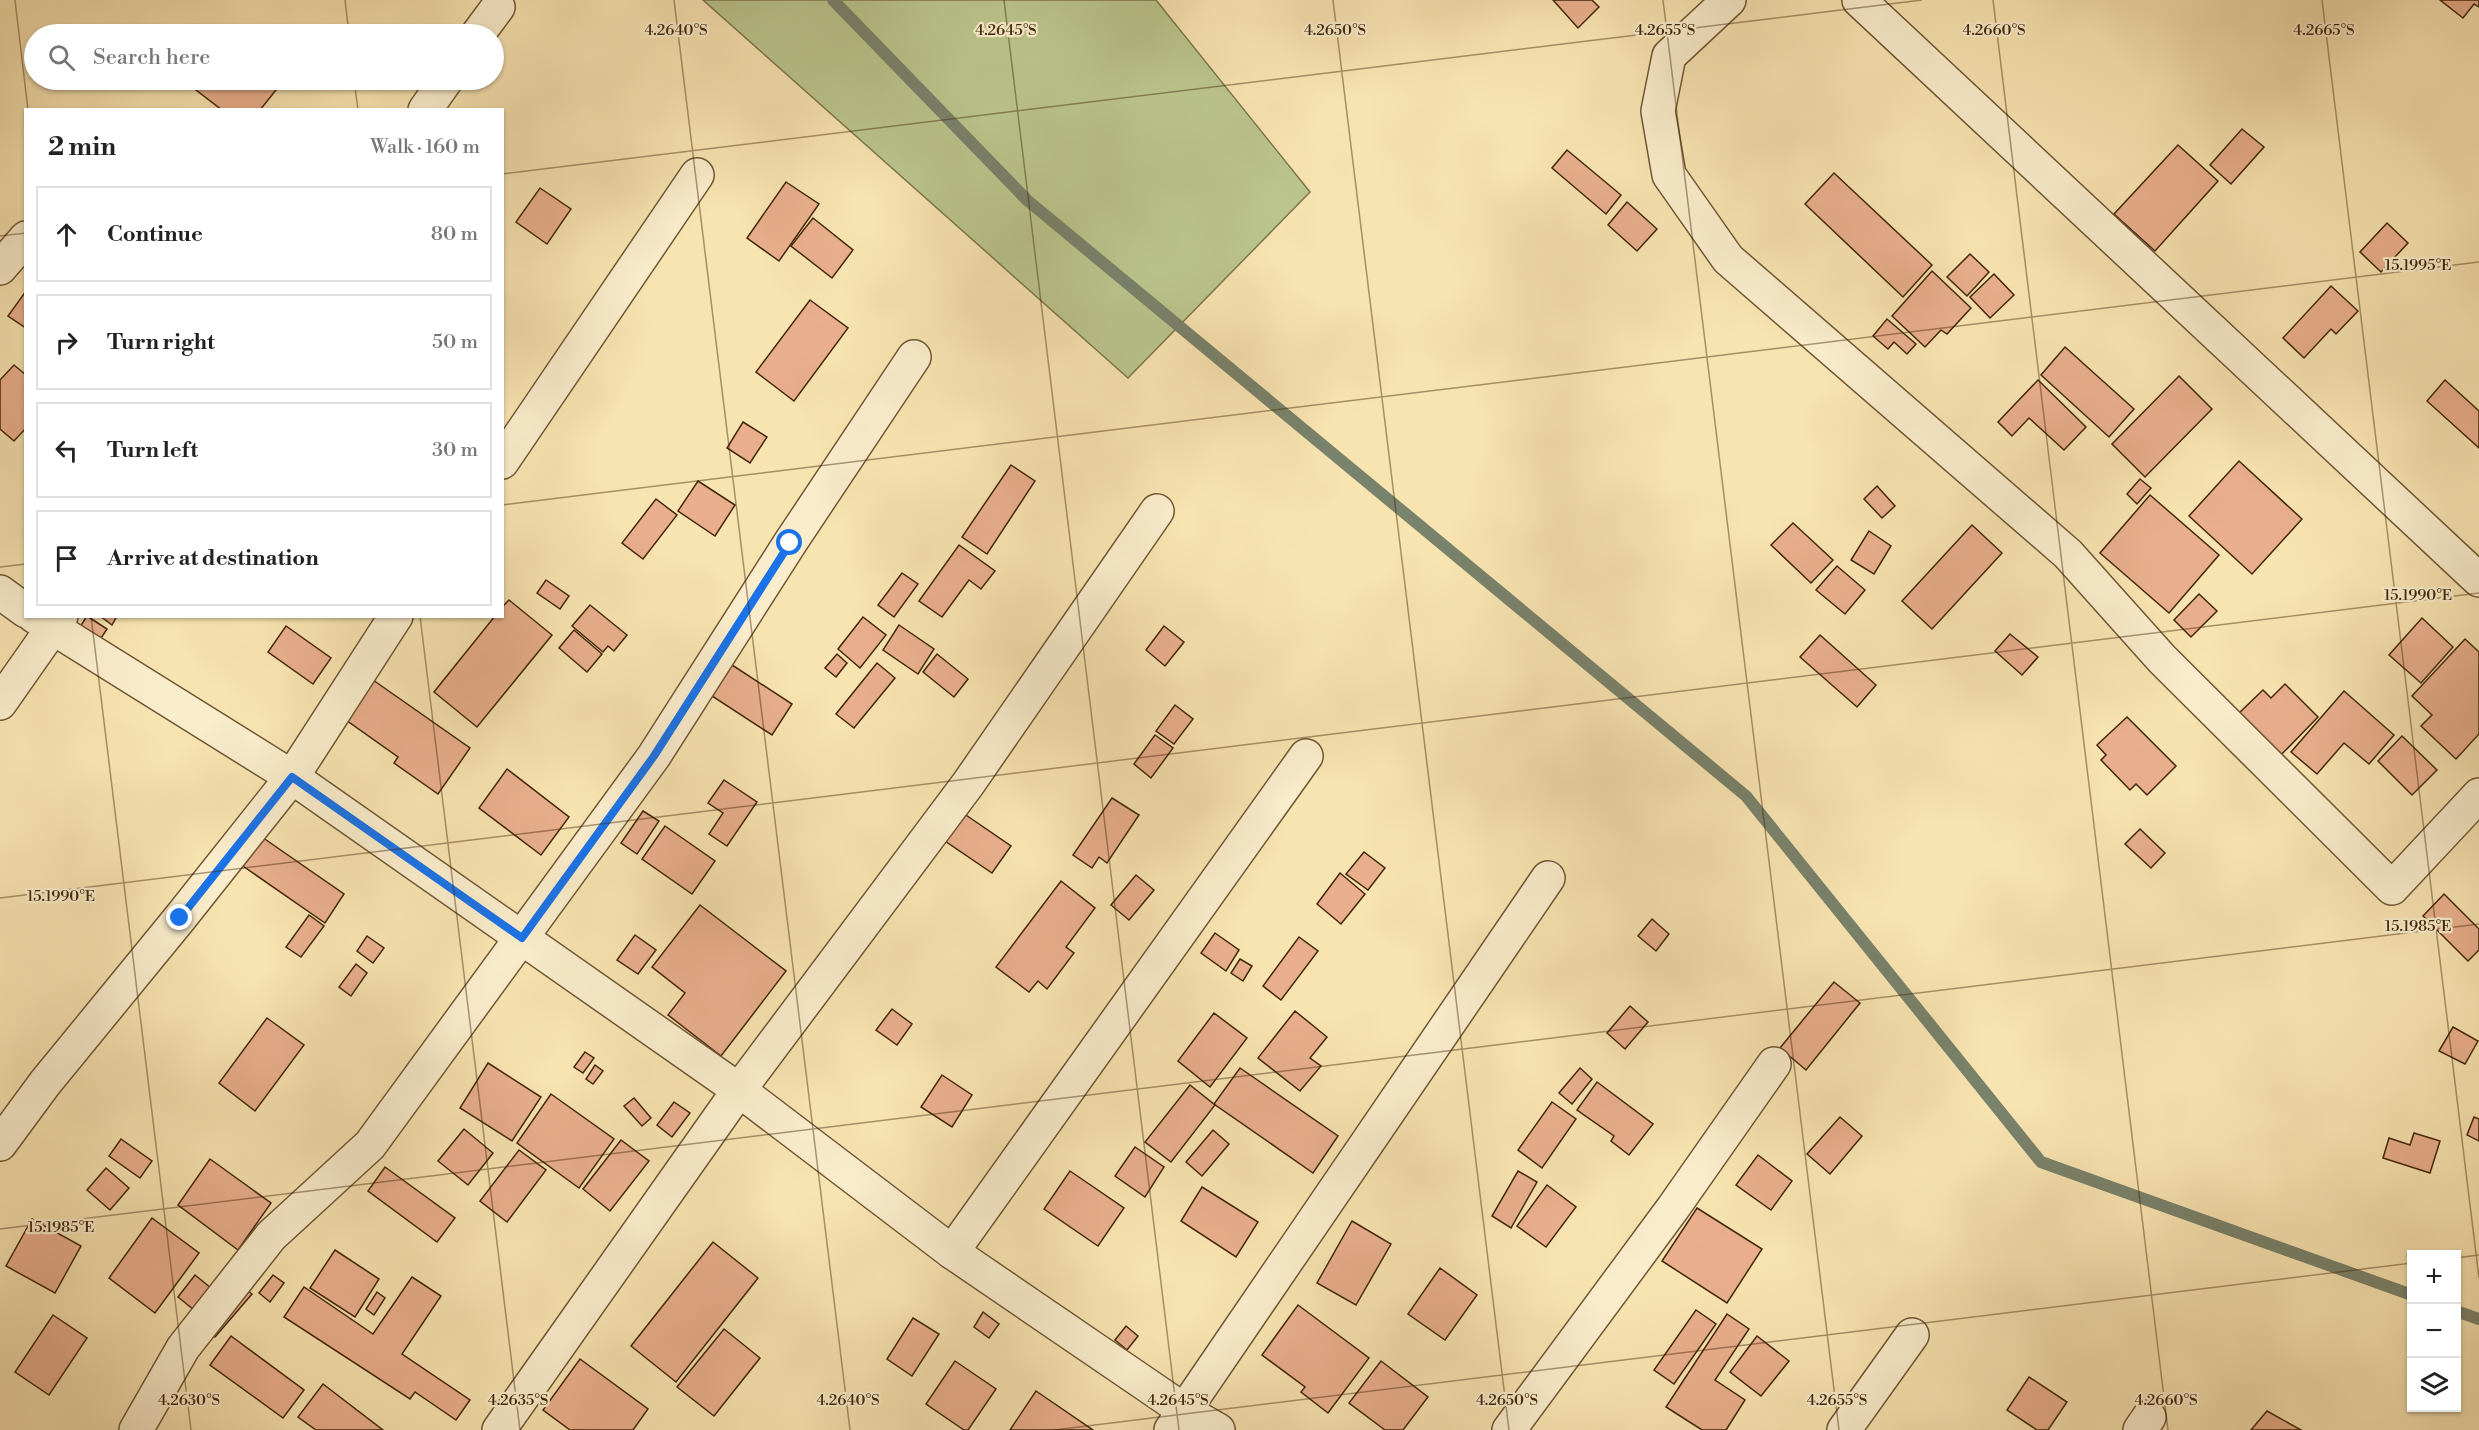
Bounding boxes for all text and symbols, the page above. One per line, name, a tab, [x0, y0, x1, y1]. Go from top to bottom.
text: 4.2640°S	[644, 21, 708, 40]
text: 4.2645°S	[975, 21, 1037, 40]
text: 4.2650°S	[1304, 21, 1366, 40]
text: 4.2655°S	[1635, 21, 1695, 40]
text: 4.2660°S	[1962, 21, 2026, 40]
text: 4.2665°S	[2293, 21, 2355, 40]
search box	[24, 24, 504, 90]
icon: search	[45, 41, 78, 74]
text: Search here	[93, 44, 210, 71]
text: 2 min	[48, 131, 116, 163]
text: Walk · 160 m	[370, 135, 480, 160]
icon: ahead	[50, 218, 83, 251]
text: Continue	[107, 221, 203, 248]
text: 80 m	[431, 222, 478, 247]
text: 15.1995°E	[2385, 256, 2451, 275]
icon: right	[50, 326, 83, 359]
text: Turn right	[107, 329, 215, 356]
text: 50 m	[432, 330, 478, 355]
icon: left	[50, 434, 83, 467]
text: Turn left	[107, 437, 198, 464]
text: 30 m	[432, 438, 478, 463]
route start	[776, 529, 802, 555]
icon: arrive	[50, 542, 83, 575]
text: Arrive at destination	[107, 545, 319, 572]
text: 15.1990°E	[2384, 586, 2452, 605]
text: 15.1990°E	[27, 887, 95, 906]
route end	[166, 904, 192, 930]
text: 15.1985°E	[2385, 917, 2451, 936]
text: 15.1985°E	[28, 1218, 94, 1237]
map controls	[2407, 1250, 2461, 1412]
button: +	[2407, 1250, 2461, 1304]
button: −	[2407, 1304, 2461, 1358]
button: layers	[2407, 1358, 2461, 1412]
text: 4.2630°S	[158, 1391, 220, 1410]
text: 4.2635°S	[488, 1391, 548, 1410]
text: 4.2640°S	[816, 1391, 880, 1410]
text: 4.2645°S	[1147, 1391, 1209, 1410]
text: 4.2650°S	[1476, 1391, 1538, 1410]
text: 4.2655°S	[1807, 1391, 1867, 1410]
text: 4.2660°S	[2134, 1391, 2198, 1410]

